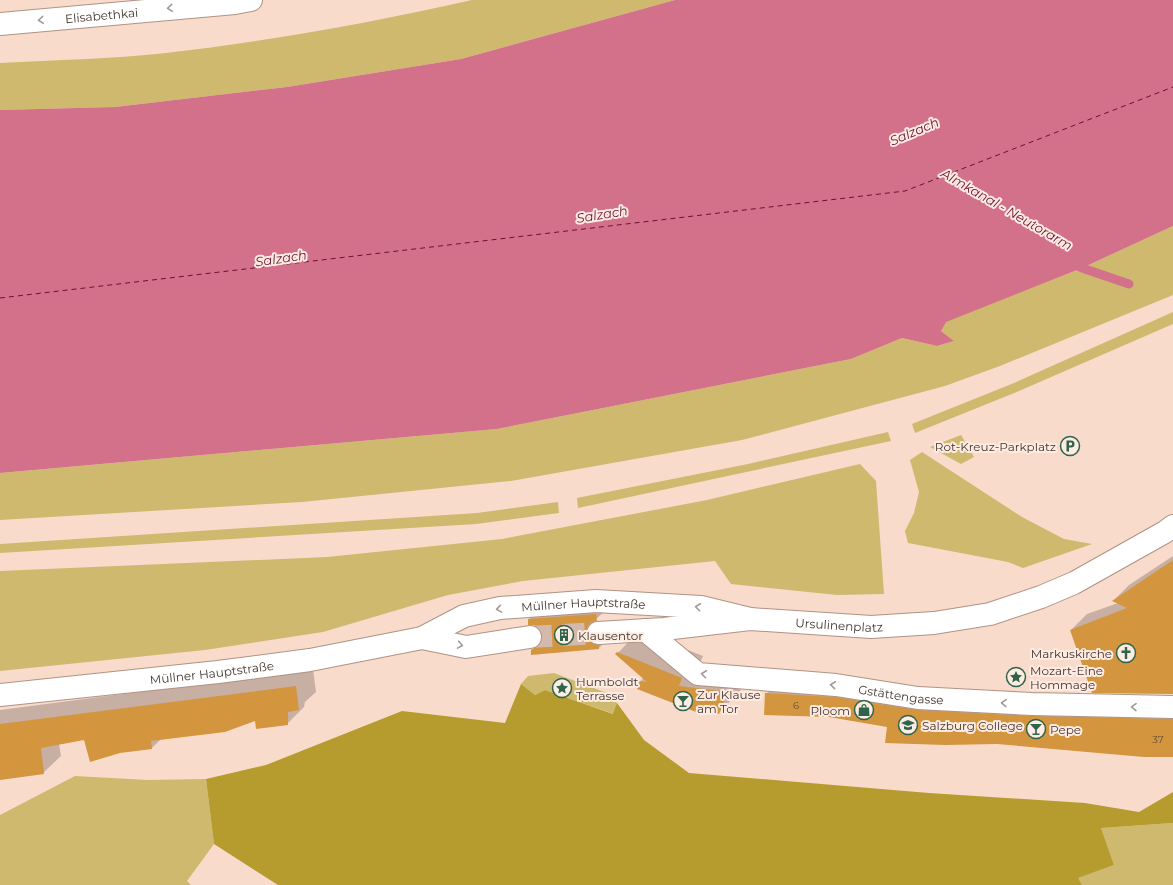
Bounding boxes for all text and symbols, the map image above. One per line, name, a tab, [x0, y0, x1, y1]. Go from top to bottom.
street label: Elisabethkai	[64, 4, 139, 26]
one-way arrow	[167, 4, 173, 13]
one-way arrow	[38, 16, 44, 25]
water label: Salzach	[887, 114, 941, 148]
water label: Almkanal - Neutorarm	[938, 164, 1075, 253]
water label: Salzach	[575, 202, 629, 226]
water label: Salzach	[254, 246, 308, 270]
parking icon: Rot-Kreuz-Parkplatz	[1059, 435, 1081, 457]
place label: Rot-Kreuz-Parkplatz	[935, 439, 1056, 454]
street label: Müllner Hauptstraße	[521, 593, 646, 614]
one-way arrow	[695, 603, 701, 612]
one-way arrow	[496, 604, 502, 613]
street label: Ursulinenplatz	[795, 615, 883, 635]
building icon: Klausentor	[553, 624, 575, 646]
place label: Klausentor	[578, 628, 643, 643]
one-way arrow	[457, 641, 463, 649]
church icon: Markuskirche	[1115, 642, 1137, 664]
place label: Markuskirche	[1031, 646, 1112, 661]
street label: Müllner Hauptstraße	[149, 657, 275, 687]
place label: Mozart-Eine Hommage	[1030, 663, 1103, 692]
place icon: Mozart-Eine Hommage	[1005, 666, 1027, 688]
one-way arrow	[701, 670, 707, 679]
place label: Humboldt Terrasse	[576, 674, 638, 703]
place icon: Humboldt Terrasse	[551, 677, 573, 699]
one-way arrow	[830, 680, 836, 689]
street label: Gstättengasse	[857, 681, 944, 707]
place label: Zur Klause am Tor	[697, 687, 761, 716]
bar icon: Zur Klause am Tor	[672, 690, 694, 712]
one-way arrow	[1001, 698, 1007, 707]
house number: 6	[793, 699, 799, 712]
shop icon: Ploom	[853, 699, 875, 721]
place label: Ploom	[810, 703, 850, 718]
one-way arrow	[1131, 703, 1137, 711]
school or university icon: Salzburg College	[897, 714, 919, 736]
place label: Salzburg College	[922, 718, 1023, 733]
bar icon: Pepe	[1025, 718, 1047, 740]
place label: Pepe	[1050, 722, 1081, 737]
house number: 37	[1152, 733, 1164, 746]

